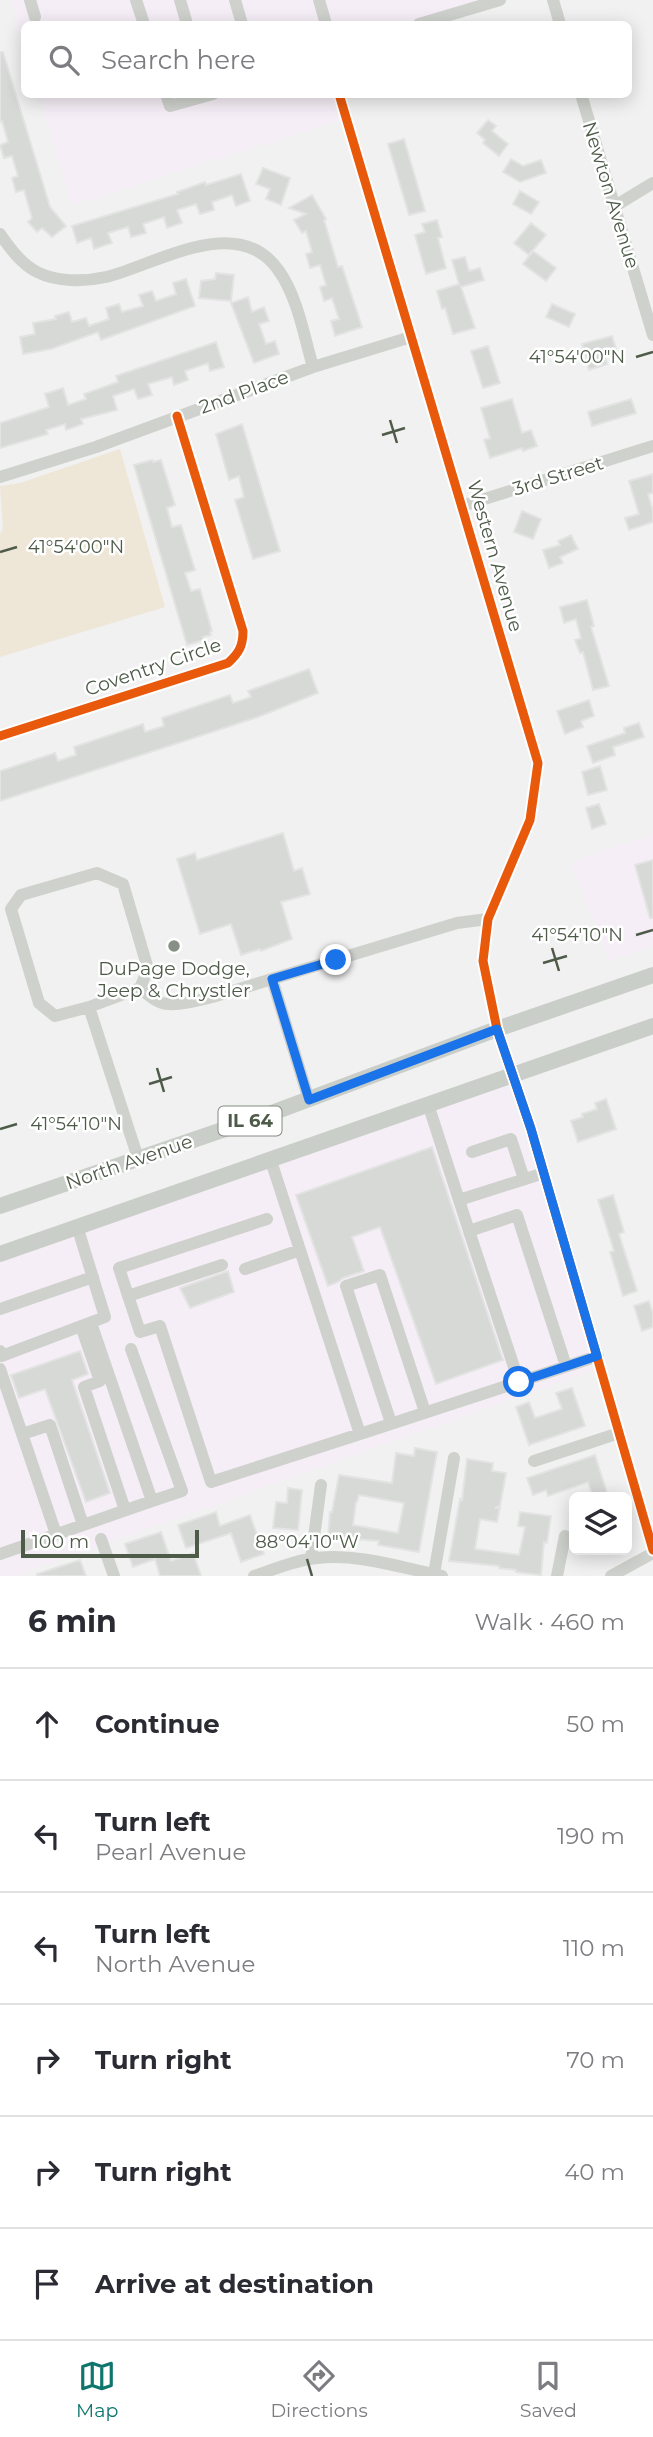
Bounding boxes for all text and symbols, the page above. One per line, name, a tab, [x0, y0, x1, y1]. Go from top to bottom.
search box	[21, 21, 632, 98]
icon: search	[45, 41, 83, 79]
text: Search here	[101, 44, 256, 76]
street label: Newton Avenue	[578, 119, 644, 271]
text: 41°54'00"N	[529, 346, 625, 368]
street label: 2nd Place	[196, 365, 292, 419]
street label: 3rd Street	[510, 451, 606, 501]
street label: Western Avenue	[462, 478, 528, 634]
text: 41°54'00"N	[28, 536, 124, 558]
street label: Coventry Circle	[82, 633, 224, 701]
text: 41°54'10"N	[531, 924, 623, 946]
marker: DuPage Dodge, Jeep & Chrystler	[166, 938, 182, 954]
route end	[320, 944, 351, 975]
place label: DuPage Dodge, Jeep & Chrystler	[96, 957, 251, 1002]
road number: IL 64	[218, 1106, 282, 1136]
text: 41°54'10"N	[30, 1113, 122, 1135]
street label: North Avenue	[63, 1130, 195, 1194]
route start	[503, 1366, 534, 1397]
map controls	[569, 1492, 632, 1555]
button: layers	[569, 1492, 632, 1555]
scale bar	[21, 1527, 200, 1559]
text: 100 m	[32, 1530, 89, 1553]
text: 88°04'10"W	[255, 1531, 359, 1553]
text: 6 min	[28, 1603, 117, 1640]
text: Walk · 460 m	[474, 1608, 625, 1636]
icon: ahead	[28, 1705, 66, 1743]
text: Continue	[95, 1708, 220, 1740]
text: 50 m	[566, 1710, 625, 1738]
text: Turn left	[95, 1806, 211, 1838]
icon: left	[28, 1817, 66, 1855]
text: 190 m	[557, 1822, 625, 1850]
text: Pearl Avenue	[95, 1838, 246, 1866]
text: Turn left	[95, 1918, 211, 1950]
icon: left	[28, 1929, 66, 1967]
text: 110 m	[563, 1934, 625, 1962]
text: North Avenue	[95, 1950, 255, 1978]
icon: right	[28, 2041, 66, 2079]
text: Turn right	[95, 2044, 231, 2076]
text: 70 m	[566, 2046, 625, 2074]
icon: right	[28, 2153, 66, 2191]
text: Turn right	[95, 2156, 231, 2188]
text: 40 m	[564, 2158, 625, 2186]
icon: arrive	[28, 2265, 66, 2303]
text: Arrive at destination	[95, 2268, 374, 2300]
tab: Map	[76, 2357, 118, 2422]
tab: Directions	[270, 2357, 368, 2422]
tab: Saved	[520, 2357, 577, 2422]

